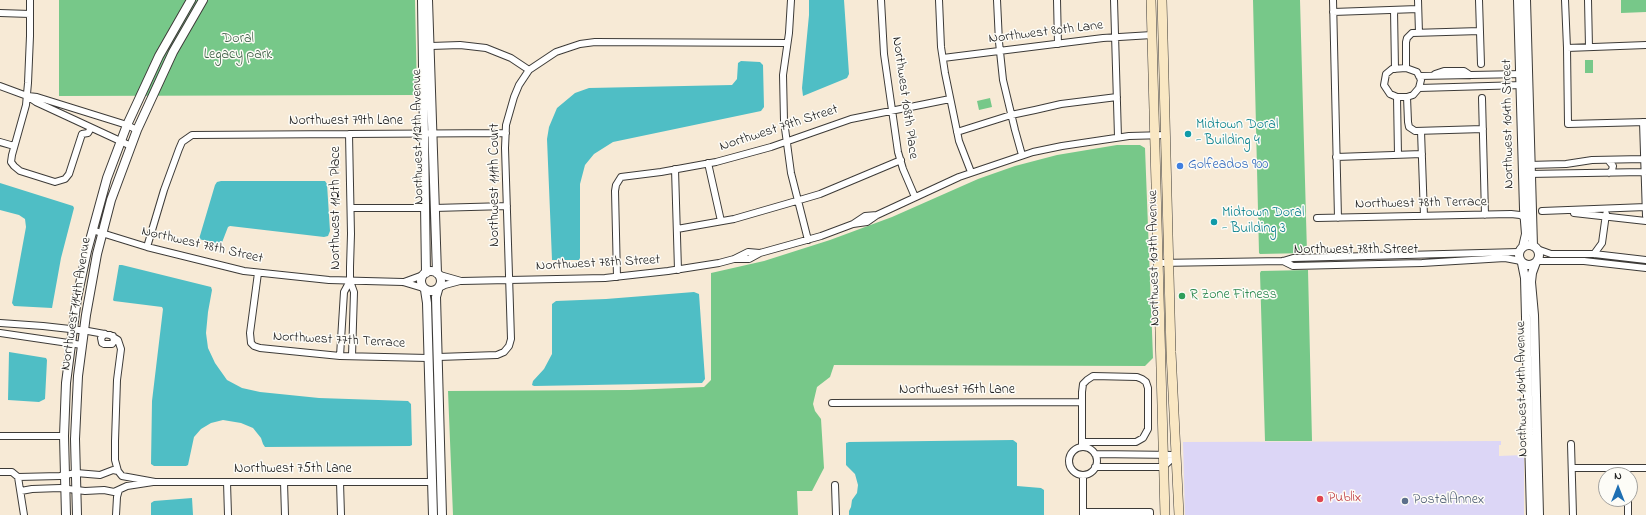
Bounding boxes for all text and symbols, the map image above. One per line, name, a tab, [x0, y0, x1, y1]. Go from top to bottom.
street label: Northwest 80th Lane	[988, 18, 1104, 48]
park label: Doral Legacy park	[204, 32, 272, 64]
street label: Northwest 108th Place	[887, 36, 921, 160]
street label: Northwest 104th Street	[1499, 59, 1519, 189]
street label: Northwest 112th Avenue	[409, 69, 429, 205]
street label: Northwest 79th Street	[718, 102, 840, 156]
street label: Northwest 79th Lane	[289, 114, 403, 130]
place label: Midtown Doral - Building 4	[1196, 118, 1278, 150]
street label: Northwest 111th Court	[488, 123, 504, 247]
marker: Midtown Doral - Building 4	[1183, 129, 1193, 139]
street label: Northwest 112th Place	[329, 146, 345, 270]
place label: Golfeados 900	[1188, 158, 1268, 174]
marker: Golfeados 900	[1175, 161, 1185, 171]
street label: Northwest 107th Avenue	[1145, 190, 1165, 326]
street label: Northwest 78th Terrace	[1355, 194, 1487, 214]
place label: Midtown Doral - Building 3	[1222, 206, 1304, 238]
marker: Midtown Doral - Building 3	[1209, 217, 1219, 227]
street label: Northwest 78th Street	[140, 224, 264, 268]
street label: Northwest 114th Avenue	[58, 236, 96, 372]
street label: Northwest 78th Street	[1294, 243, 1418, 259]
street label: Northwest 78th Street	[535, 252, 661, 276]
place label: R Zone Fitness	[1190, 288, 1277, 304]
marker: R Zone Fitness	[1177, 291, 1187, 301]
street label: Northwest 104th Avenue	[1513, 321, 1533, 457]
street label: Northwest 77th Terrace	[272, 329, 406, 353]
street label: Northwest 76th Lane	[899, 383, 1015, 399]
street label: Northwest 75th Lane	[234, 462, 352, 478]
north arrow	[1598, 467, 1638, 507]
text: N	[1614, 468, 1622, 484]
place label: Publix	[1328, 491, 1361, 507]
place label: PostalAnnex	[1413, 493, 1484, 509]
marker: Publix	[1315, 494, 1325, 504]
marker: PostalAnnex	[1400, 496, 1410, 506]

